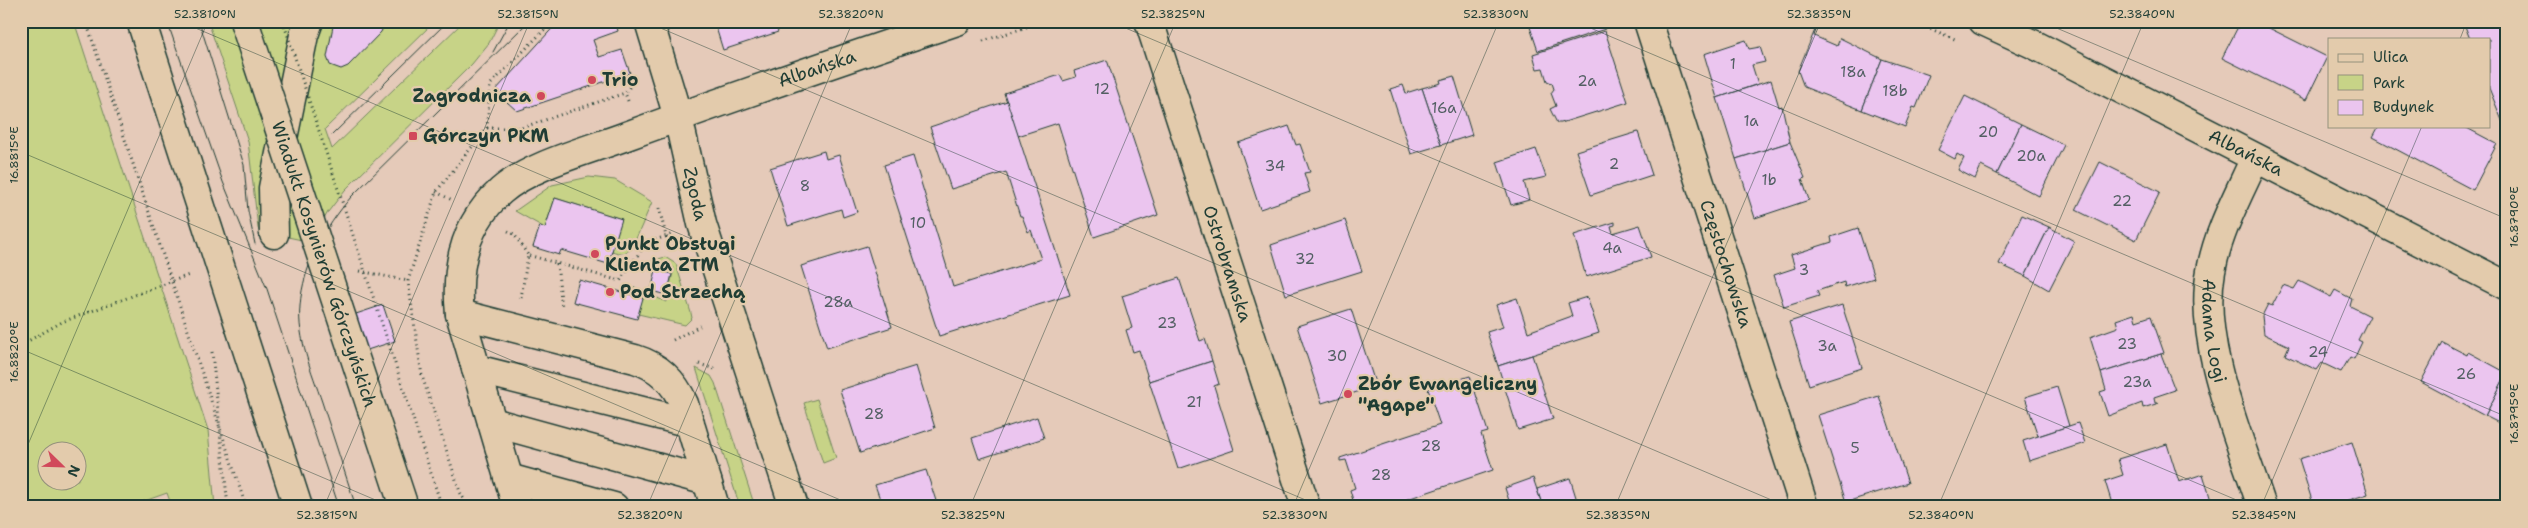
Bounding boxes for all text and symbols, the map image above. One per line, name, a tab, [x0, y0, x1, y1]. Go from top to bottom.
text: 52.3810°N	[174, 6, 236, 22]
text: 52.3815°N	[497, 6, 559, 22]
text: 52.3820°N	[818, 6, 884, 22]
text: 52.3825°N	[1141, 6, 1205, 22]
text: 52.3830°N	[1463, 6, 1529, 22]
text: 52.3835°N	[1787, 6, 1851, 22]
text: 52.3840°N	[2109, 6, 2175, 22]
legend	[2328, 38, 2490, 128]
street label: Albańska	[775, 44, 859, 93]
text: Ulica	[2373, 47, 2409, 67]
house number: 1	[1730, 54, 1736, 74]
house number: 18a	[1840, 62, 1866, 82]
place label: Trio	[602, 68, 638, 92]
house number: 2a	[1577, 71, 1597, 91]
text: Park	[2373, 73, 2405, 93]
marker: Trio	[586, 74, 598, 86]
house number: 12	[1094, 79, 1110, 99]
house number: 18b	[1882, 81, 1908, 101]
place label: Zagrodnicza	[412, 84, 532, 108]
marker: Zagrodnicza	[535, 90, 547, 102]
text: Budynek	[2373, 97, 2434, 117]
house number: 16a	[1431, 98, 1457, 118]
house number: 1a	[1743, 111, 1759, 131]
street label: Wiadukt Kosynierów Górczyńskich	[266, 118, 382, 410]
house number: 20	[1978, 122, 1998, 142]
place label: Górczyn PKM	[423, 124, 550, 148]
street label: Albańska	[2204, 124, 2287, 182]
text: 16.8815°E	[6, 126, 22, 184]
marker: Górczyn PKM	[407, 130, 419, 142]
house number: 20a	[2016, 146, 2046, 166]
house number: 2	[1609, 154, 1619, 174]
house number: 34	[1265, 156, 1285, 176]
street label: Zgoda	[678, 164, 713, 223]
house number: 1b	[1762, 170, 1776, 190]
house number: 8	[800, 176, 810, 196]
text: 16.8790°E	[2506, 186, 2522, 248]
house number: 22	[2112, 191, 2132, 211]
street label: Częstochowska	[1694, 197, 1758, 331]
street label: Ostrobramska	[1197, 202, 1257, 325]
house number: 10	[910, 213, 926, 233]
place label: Punkt Obsługi Klienta ZTM	[605, 232, 735, 277]
house number: 4a	[1602, 238, 1622, 258]
marker: Punkt Obsługi Klienta ZTM	[589, 248, 601, 260]
house number: 32	[1295, 249, 1315, 269]
house number: 3	[1799, 260, 1809, 280]
street label: Adama Logi	[2196, 278, 2232, 385]
place label: Pod Strzechą	[620, 280, 746, 304]
marker: Pod Strzechą	[604, 286, 616, 298]
house number: 28a	[823, 292, 853, 312]
house number: 23	[1157, 313, 1177, 333]
text: 16.8820°E	[6, 321, 22, 383]
house number: 23	[2117, 334, 2137, 354]
house number: 3a	[1817, 336, 1837, 356]
house number: 24	[2308, 342, 2328, 362]
house number: 30	[1327, 346, 1347, 366]
house number: 26	[2456, 364, 2476, 384]
place label: Zbór Ewangeliczny "Agape"	[1358, 372, 1537, 417]
house number: 23a	[2122, 372, 2152, 392]
text: 16.8795°E	[2506, 384, 2522, 444]
marker: Zbór Ewangeliczny "Agape"	[1342, 388, 1354, 400]
house number: 21	[1186, 392, 1202, 412]
house number: 28	[864, 404, 884, 424]
house number: 28	[1421, 436, 1441, 456]
house number: 5	[1850, 438, 1860, 458]
north arrow	[38, 440, 88, 490]
text: N	[64, 462, 84, 480]
house number: 28	[1371, 465, 1391, 485]
text: 52.3815°N	[296, 507, 358, 523]
text: 52.3820°N	[617, 507, 683, 523]
text: 52.3825°N	[941, 507, 1005, 523]
text: 52.3830°N	[1262, 507, 1328, 523]
text: 52.3835°N	[1586, 507, 1650, 523]
text: 52.3840°N	[1908, 507, 1974, 523]
text: 52.3845°N	[2232, 507, 2296, 523]

